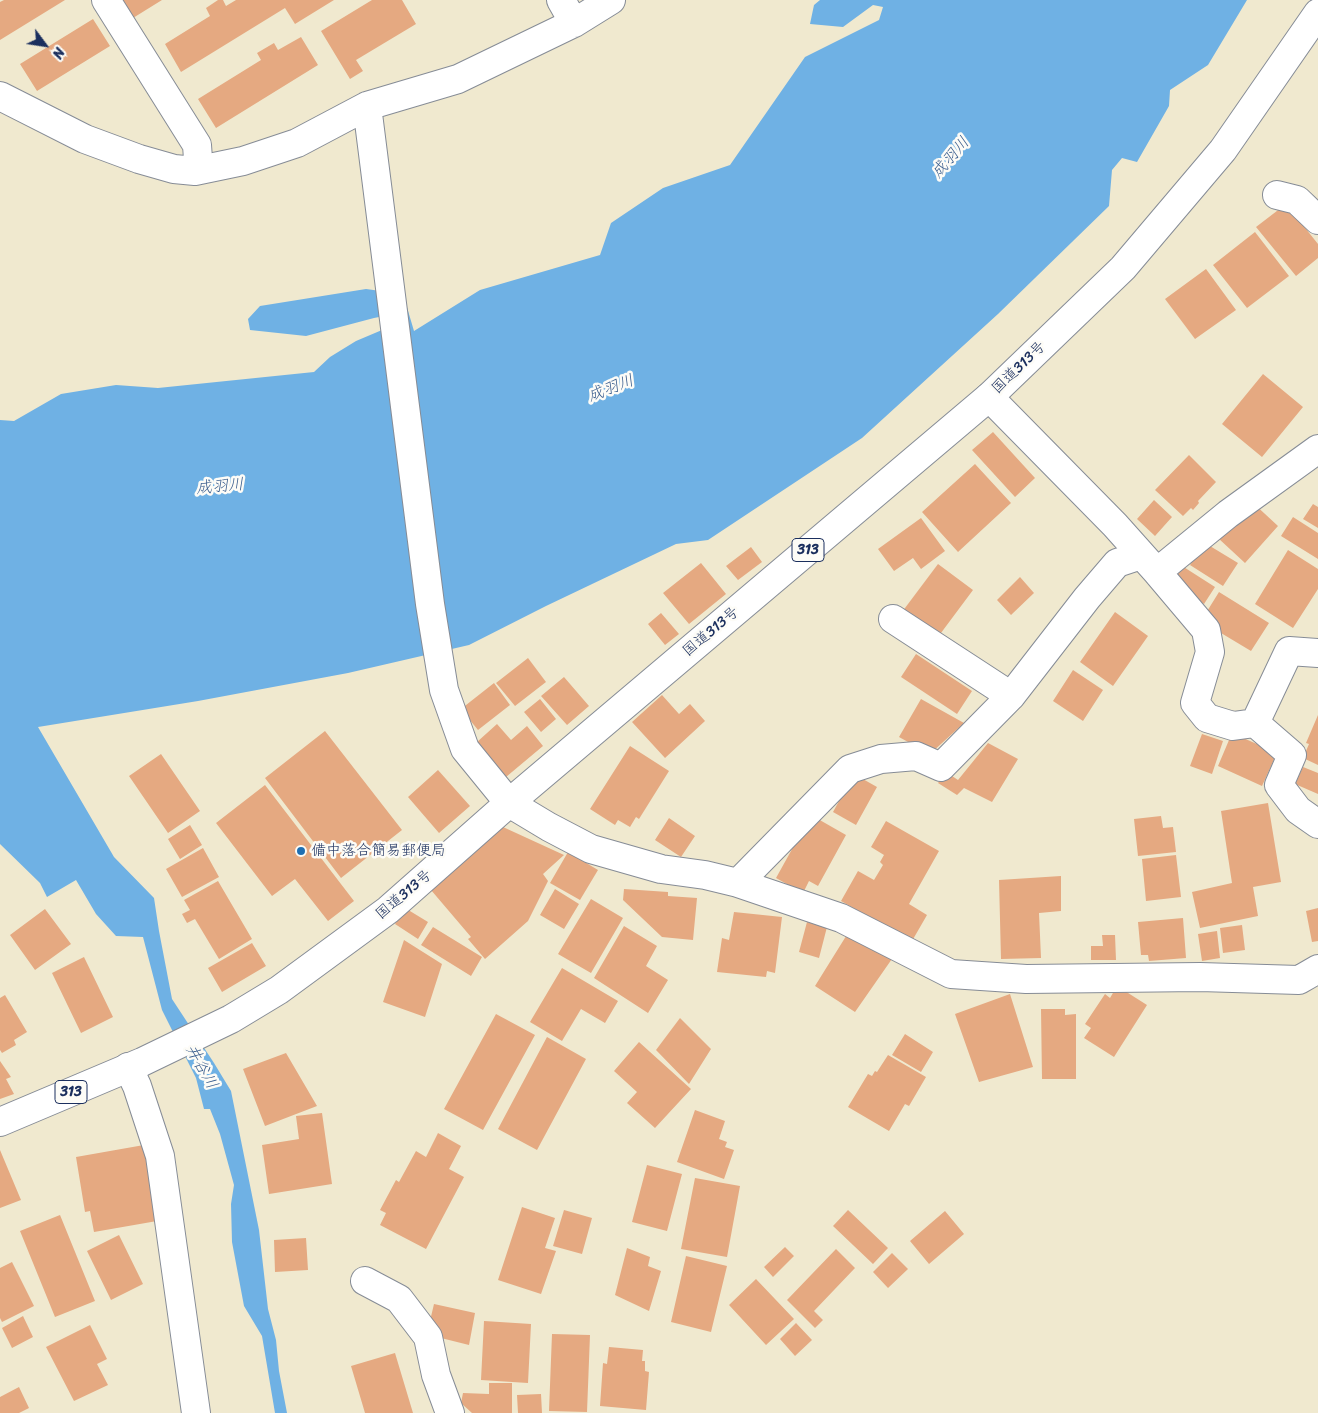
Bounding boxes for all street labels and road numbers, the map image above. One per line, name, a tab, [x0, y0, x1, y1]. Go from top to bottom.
street label: 国道313号	[988, 338, 1050, 398]
road number: 313	[792, 538, 824, 562]
street label: 国道313号	[679, 603, 743, 661]
street label: 国道313号	[372, 866, 436, 924]
road number: 313	[55, 1080, 87, 1104]

